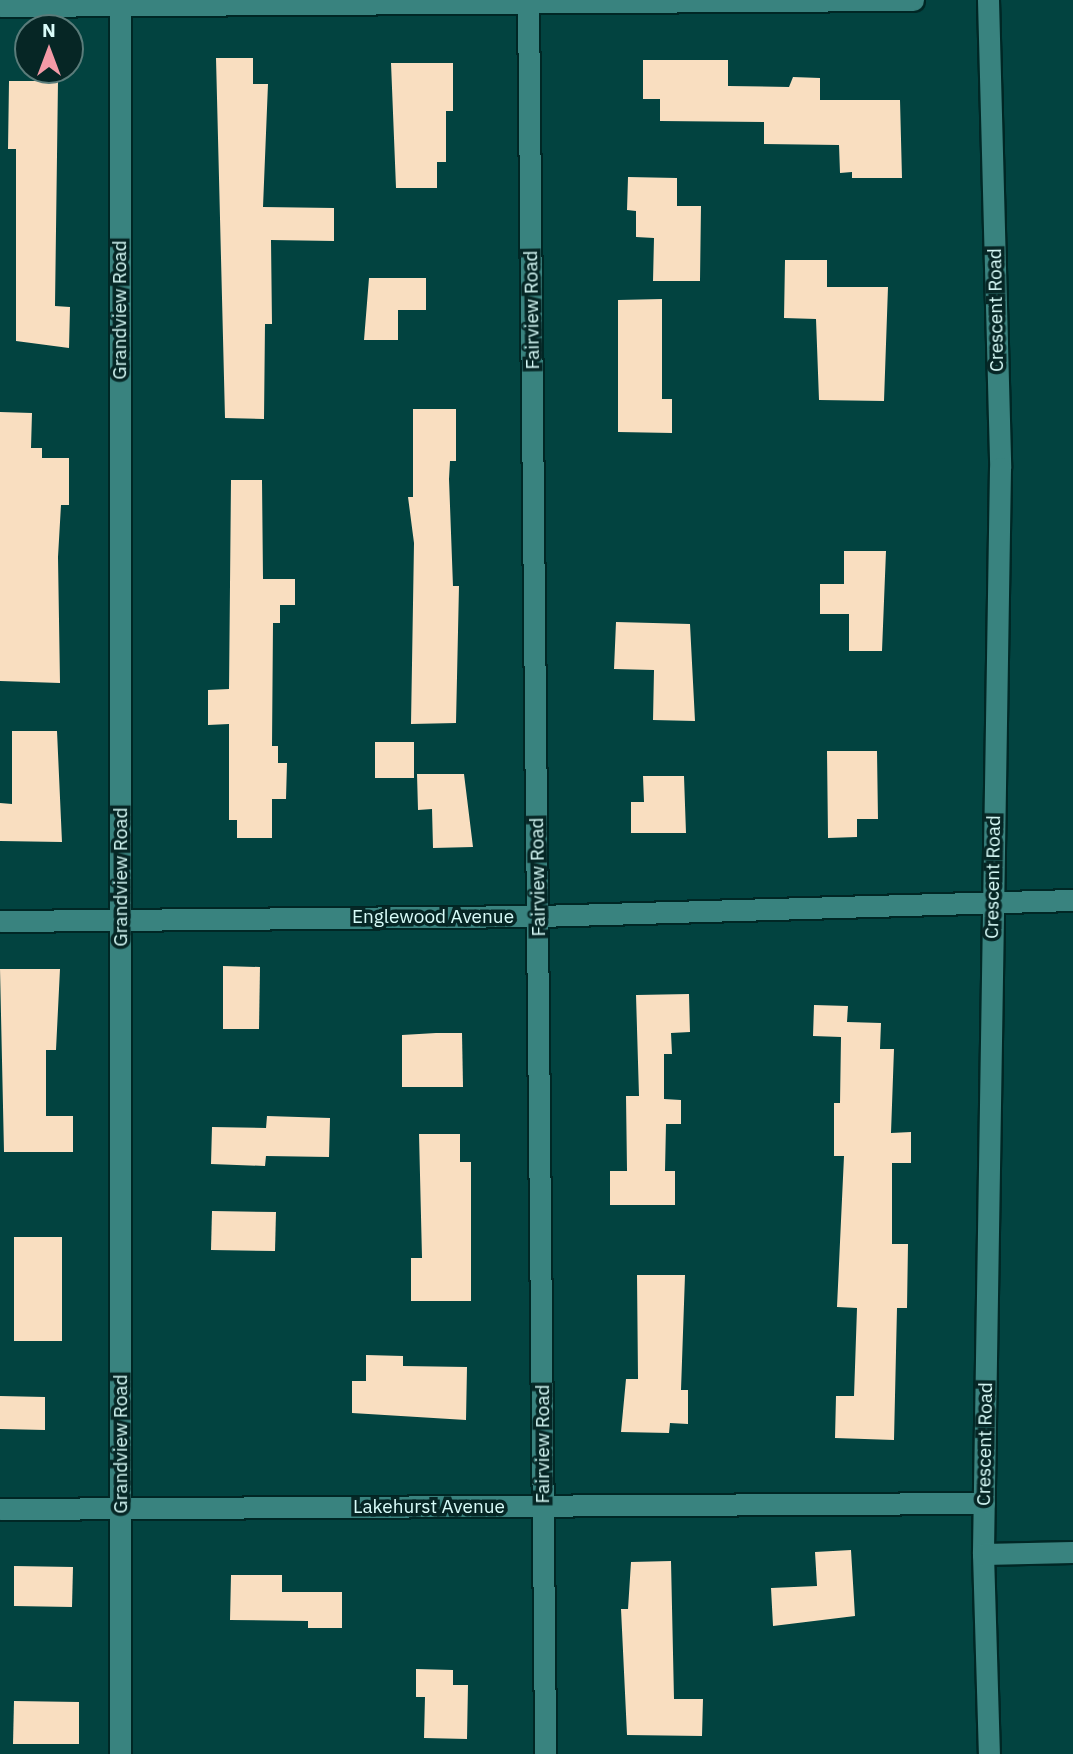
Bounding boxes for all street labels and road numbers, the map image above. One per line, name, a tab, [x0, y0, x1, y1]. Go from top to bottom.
street label: Grandview Road	[109, 240, 131, 380]
street label: Crescent Road	[984, 248, 1008, 372]
street label: Fairview Road	[520, 250, 544, 370]
street label: Grandview Road	[110, 807, 132, 947]
street label: Crescent Road	[981, 815, 1005, 939]
street label: Fairview Road	[526, 817, 550, 937]
street label: Englewood Avenue	[352, 906, 514, 928]
street label: Grandview Road	[110, 1374, 132, 1514]
street label: Crescent Road	[973, 1382, 997, 1506]
street label: Fairview Road	[532, 1384, 554, 1504]
street label: Lakehurst Avenue	[353, 1496, 505, 1518]

